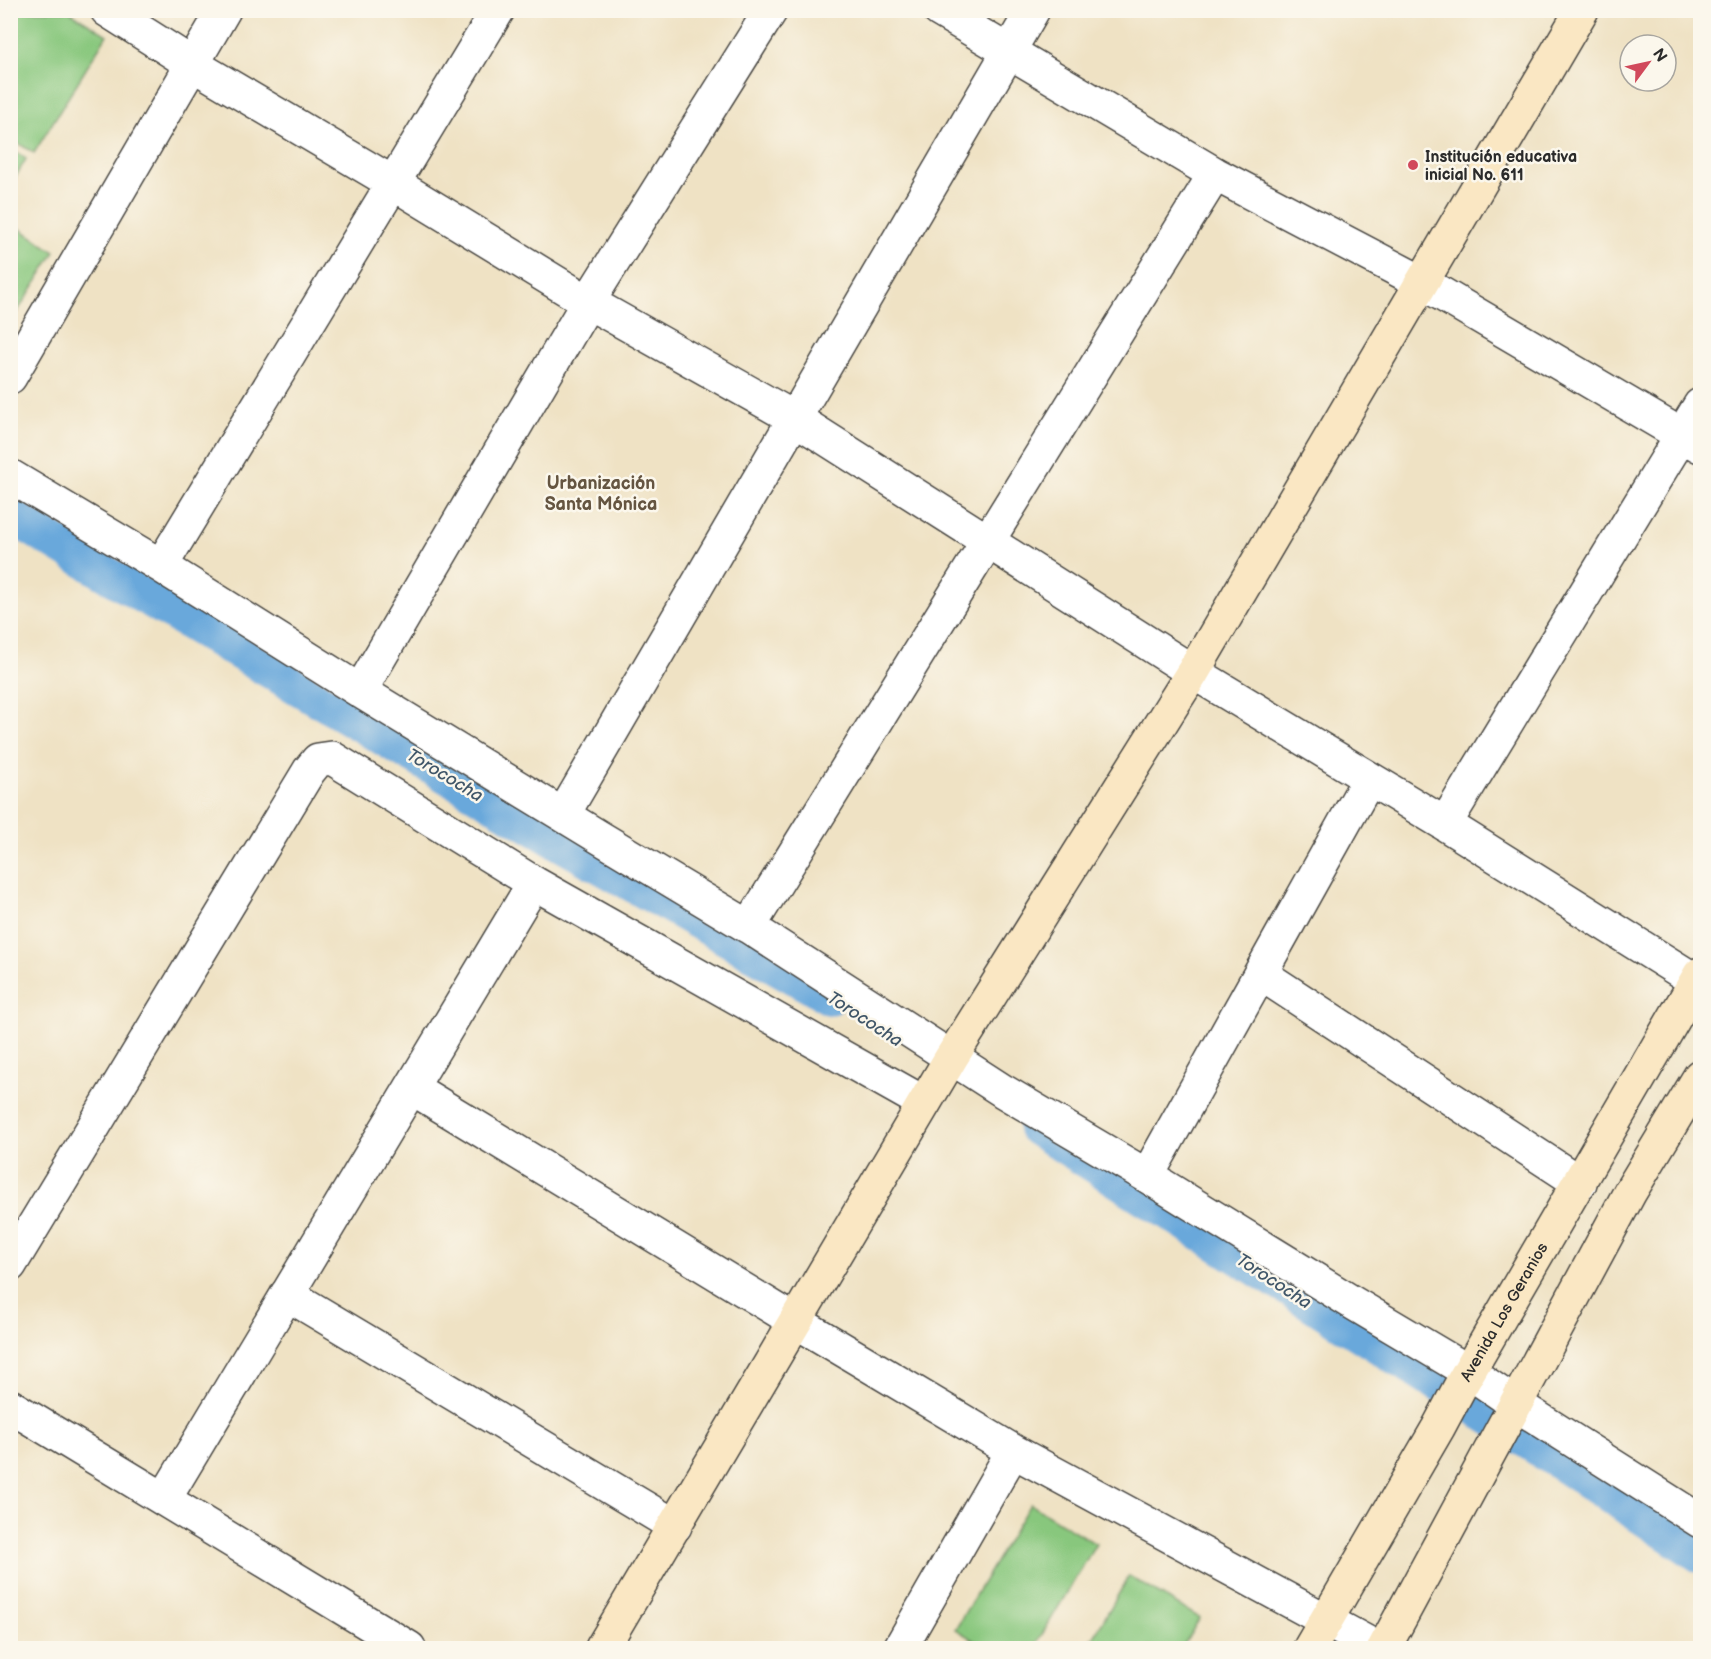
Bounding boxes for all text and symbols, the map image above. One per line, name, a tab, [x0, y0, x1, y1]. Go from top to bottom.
north arrow	[1618, 33, 1678, 93]
text: N	[1648, 45, 1671, 66]
place label: Institución educativa inicial No. 611	[1425, 148, 1577, 185]
marker: Institución educativa inicial No. 611	[1406, 158, 1420, 172]
district label: Urbanización Santa Mónica	[545, 473, 657, 515]
water label: Torococha	[403, 744, 487, 806]
water label: Torococha	[823, 987, 906, 1051]
street label: Avenida Los Geranios	[1457, 1239, 1553, 1385]
water label: Torococha	[1232, 1249, 1315, 1313]

